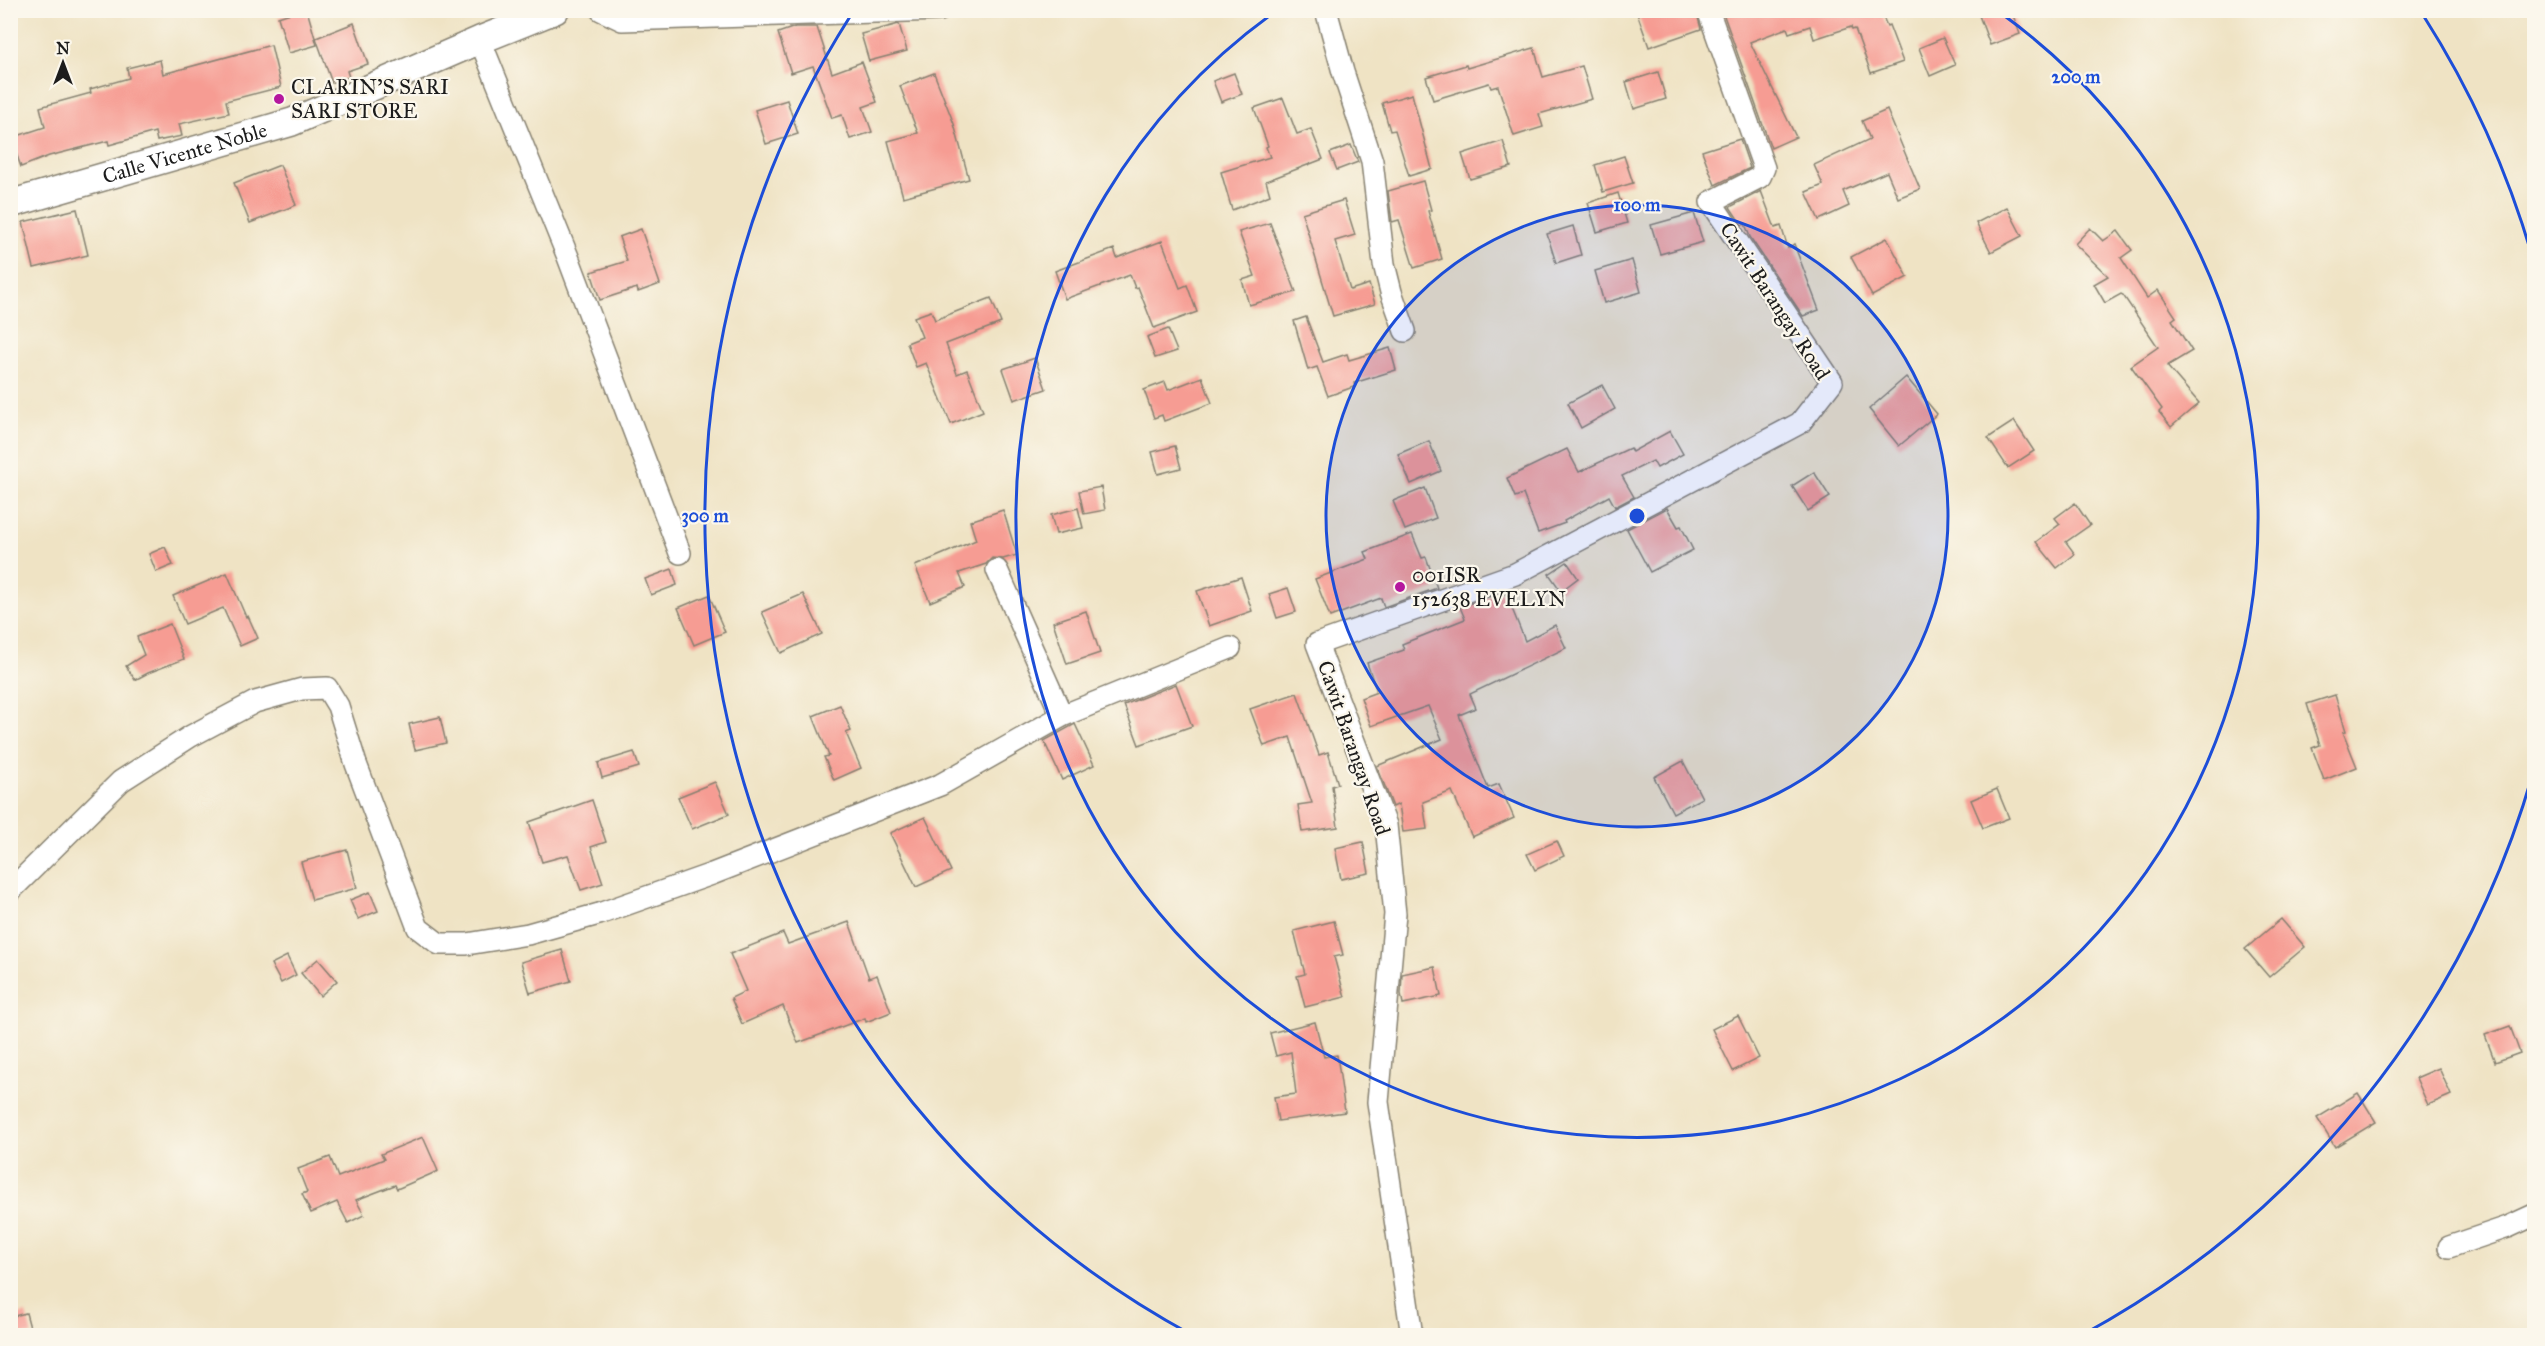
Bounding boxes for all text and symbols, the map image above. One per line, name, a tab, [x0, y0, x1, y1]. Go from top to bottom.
north arrow	[33, 33, 93, 93]
text: N	[56, 39, 70, 58]
text: 200 m	[2052, 66, 2101, 88]
place label: CLARIN'S SARI SARI STORE	[291, 74, 449, 124]
marker: CLARIN'S SARI SARI STORE	[272, 92, 286, 106]
street label: Calle Vicente Noble	[99, 117, 270, 189]
text: 100 m	[1614, 194, 1661, 216]
street label: Cawit Barangay Road	[1714, 217, 1836, 385]
text: 300 m	[681, 505, 729, 528]
centre of rings	[1627, 506, 1647, 526]
place label: 001ISR 152638 EVELYN	[1412, 562, 1566, 612]
marker: 001ISR 152638 EVELYN	[1393, 580, 1407, 594]
street label: Cawit Barangay Road	[1312, 657, 1396, 839]

